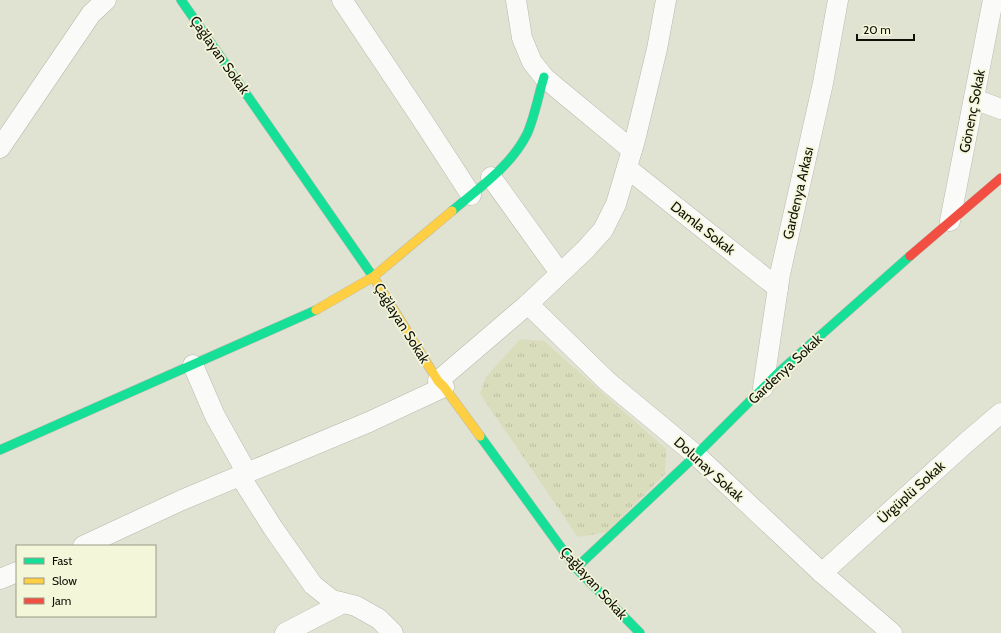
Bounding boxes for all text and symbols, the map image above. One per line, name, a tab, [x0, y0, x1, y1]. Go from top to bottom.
street label: Çağlayan Sokak	[186, 12, 254, 98]
scale bar	[857, 16, 914, 42]
text: 20 m	[863, 22, 891, 37]
street label: Gönenç Sokak	[955, 67, 989, 154]
street label: Gardenya Arkası	[779, 145, 817, 241]
street label: Damla Sokak	[667, 197, 740, 259]
street label: Çağlayan Sokak	[370, 279, 434, 367]
street label: Gardenya Sokak	[744, 330, 826, 408]
street label: Dolunay Sokak	[670, 433, 748, 506]
street label: Ürgüplü Sokak	[873, 456, 949, 527]
street label: Çağlayan Sokak	[557, 543, 632, 624]
legend	[16, 545, 156, 617]
text: Fast	[52, 553, 72, 568]
text: Slow	[52, 573, 77, 588]
text: Jam	[51, 593, 71, 608]

